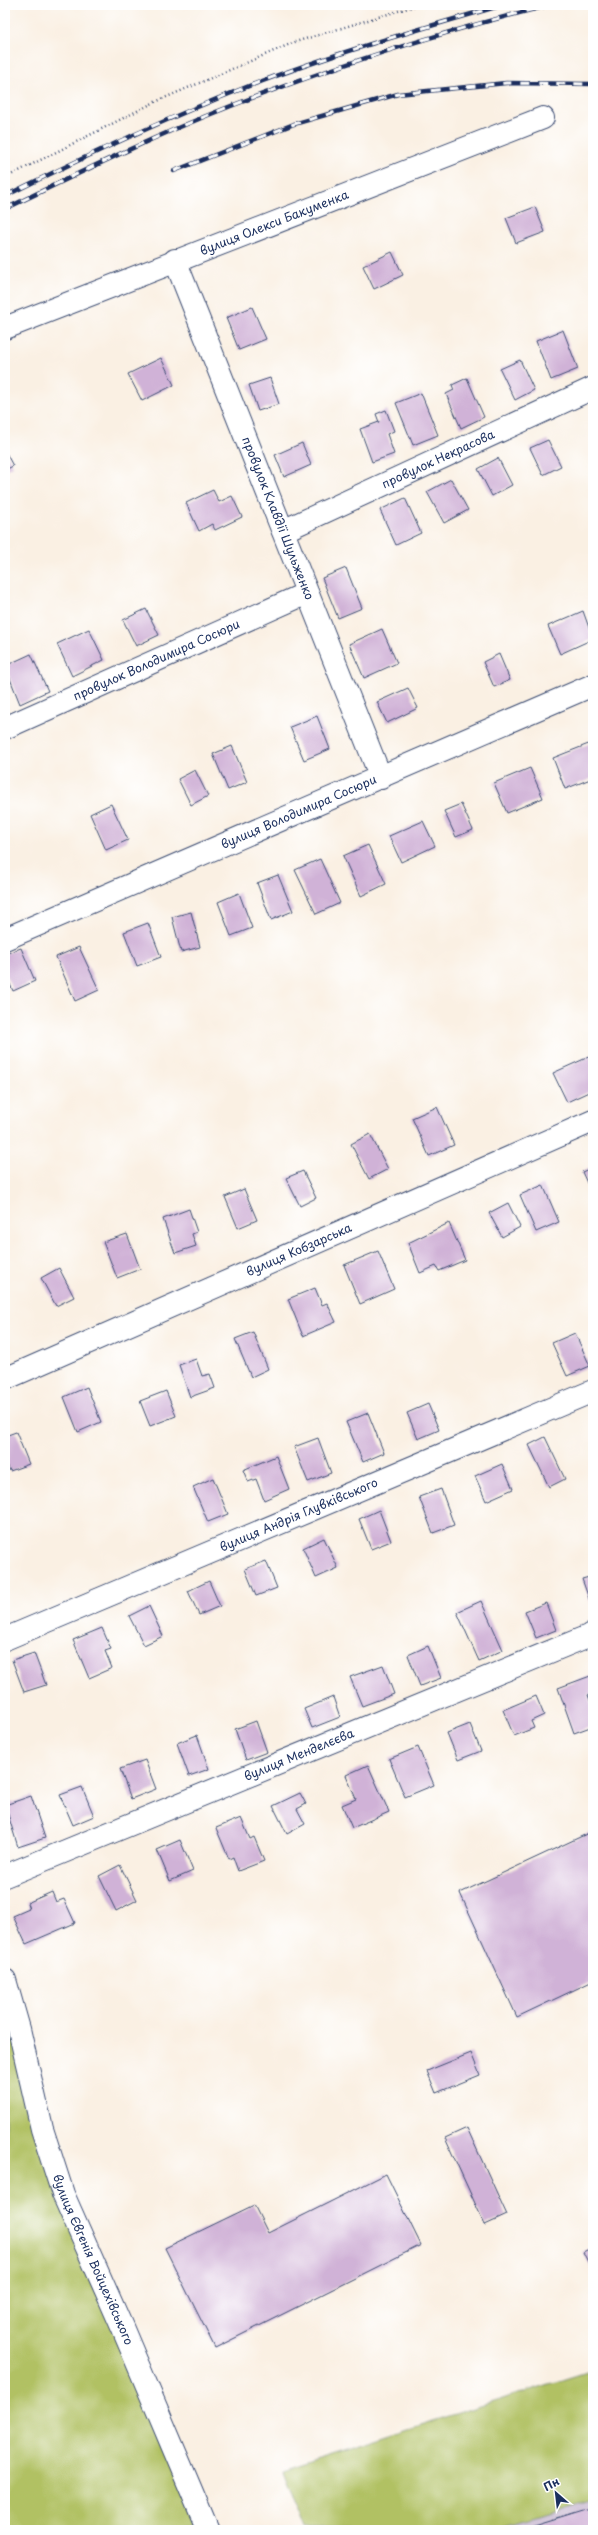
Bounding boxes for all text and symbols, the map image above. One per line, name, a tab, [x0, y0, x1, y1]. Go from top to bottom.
street label: вулиця Олекси Бакуменка	[197, 185, 351, 259]
street label: провулок Некрасова	[378, 424, 498, 492]
street label: провулок Клавдії Шульженко	[238, 434, 319, 603]
street label: провулок Володимира Сосюри	[70, 614, 242, 704]
street label: вулиця Володимира Сосюри	[218, 770, 379, 853]
street label: вулиця Кобзарська	[243, 1218, 355, 1280]
street label: вулиця Андрія Глувківського	[217, 1473, 381, 1555]
street label: вулиця Менделєєва	[241, 1723, 357, 1785]
street label: вулиця Євгенія Войцехівського	[49, 2172, 139, 2348]
text: Пн	[540, 2472, 562, 2495]
north arrow	[536, 2473, 576, 2513]

